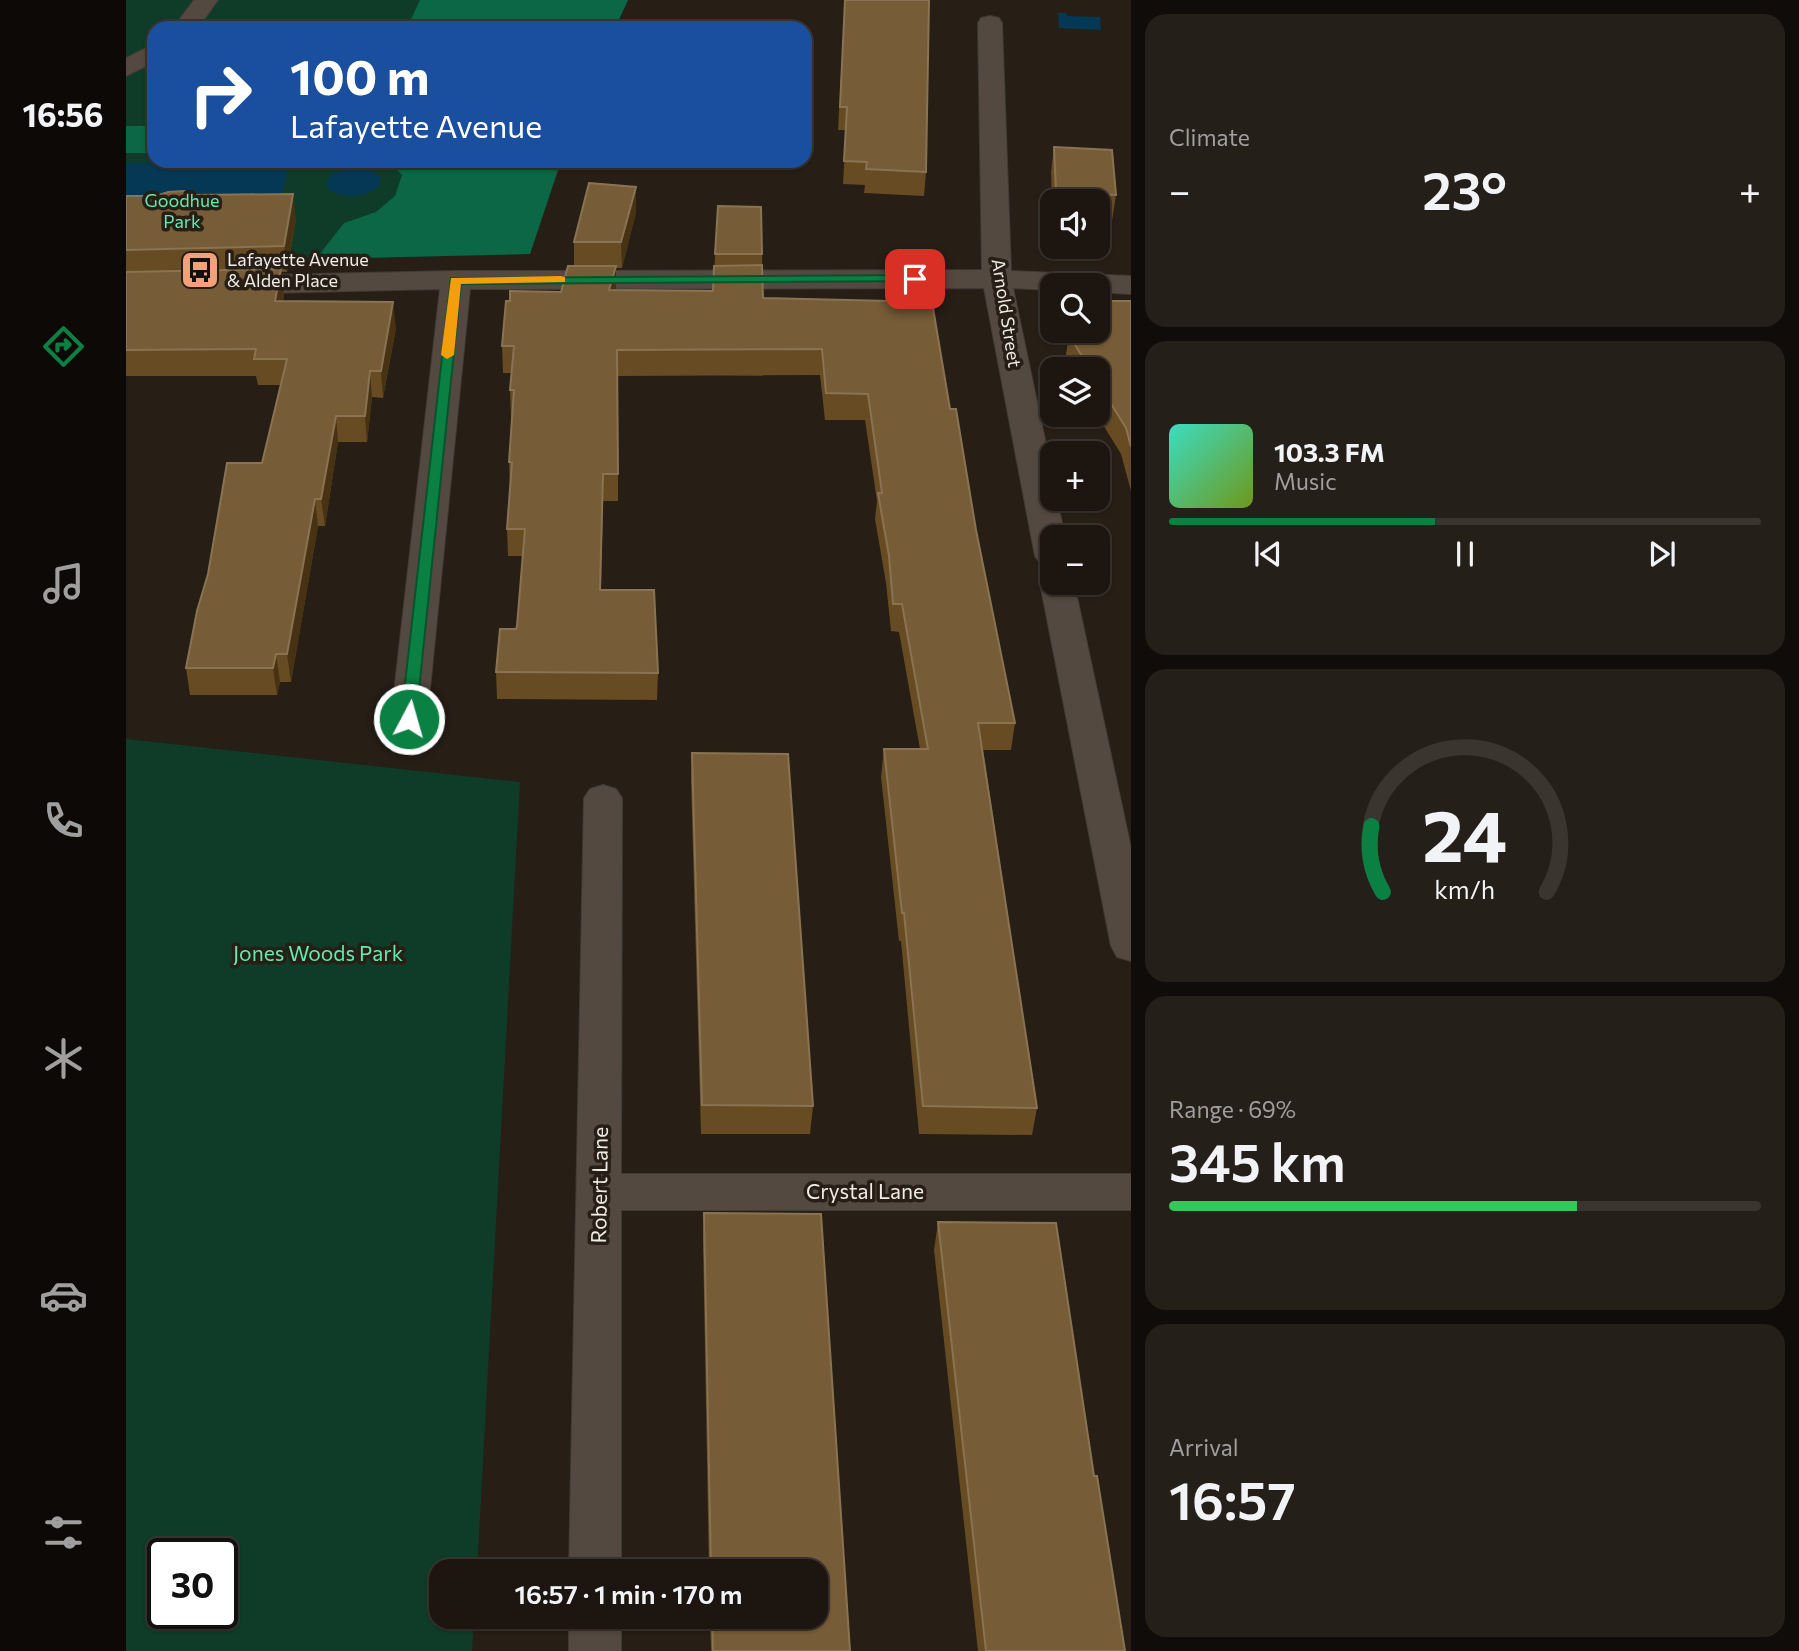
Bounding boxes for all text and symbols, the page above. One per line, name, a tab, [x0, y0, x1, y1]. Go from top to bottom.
text: 100 m	[290, 45, 429, 105]
icon: right	[175, 49, 266, 140]
text: 16:56	[22, 94, 104, 134]
text: Lafayette Avenue	[290, 105, 542, 145]
text: Climate	[1169, 123, 1250, 151]
text: 23°	[1422, 157, 1507, 221]
text: −	[1169, 166, 1191, 213]
text: +	[1739, 166, 1761, 213]
park label: Goodhue Park	[145, 189, 219, 232]
map controls	[1040, 189, 1110, 595]
button: sound	[1040, 189, 1110, 259]
place label: Lafayette Avenue & Alden Place	[227, 248, 369, 291]
bus stop icon: Lafayette Avenue & Alden Place	[179, 249, 221, 291]
pin	[885, 249, 945, 309]
street label: Arnold Street	[988, 257, 1026, 369]
icon: arrive	[896, 260, 934, 298]
button: search	[1040, 273, 1110, 343]
icon: directions	[39, 322, 88, 371]
button: layers	[1040, 357, 1110, 427]
text: 103.3 FM	[1274, 436, 1385, 467]
button: +	[1040, 441, 1110, 511]
text: Music	[1274, 467, 1337, 495]
button: −	[1040, 525, 1110, 595]
icon: previous	[1249, 535, 1287, 573]
icon: pause	[1446, 535, 1484, 573]
icon: next	[1643, 535, 1681, 573]
icon: music	[39, 559, 88, 608]
position arrow	[372, 682, 446, 756]
text: 24	[1422, 788, 1508, 877]
icon: phone	[39, 796, 88, 845]
text: km/h	[1435, 873, 1495, 903]
park label: Jones Woods Park	[233, 940, 403, 965]
icon: climate	[39, 1034, 88, 1083]
text: Range · 69%	[1169, 1095, 1296, 1123]
street label: Robert Lane	[585, 1126, 612, 1243]
text: 345 km	[1169, 1129, 1346, 1193]
street label: Crystal Lane	[806, 1178, 924, 1203]
icon: car	[39, 1271, 88, 1320]
text: Arrival	[1169, 1433, 1239, 1461]
text: 16:57	[1169, 1467, 1296, 1531]
icon: filters	[39, 1508, 88, 1557]
speed limit sign: 30	[147, 1538, 238, 1629]
text: 16:57 · 1 min · 170 m	[514, 1578, 743, 1609]

